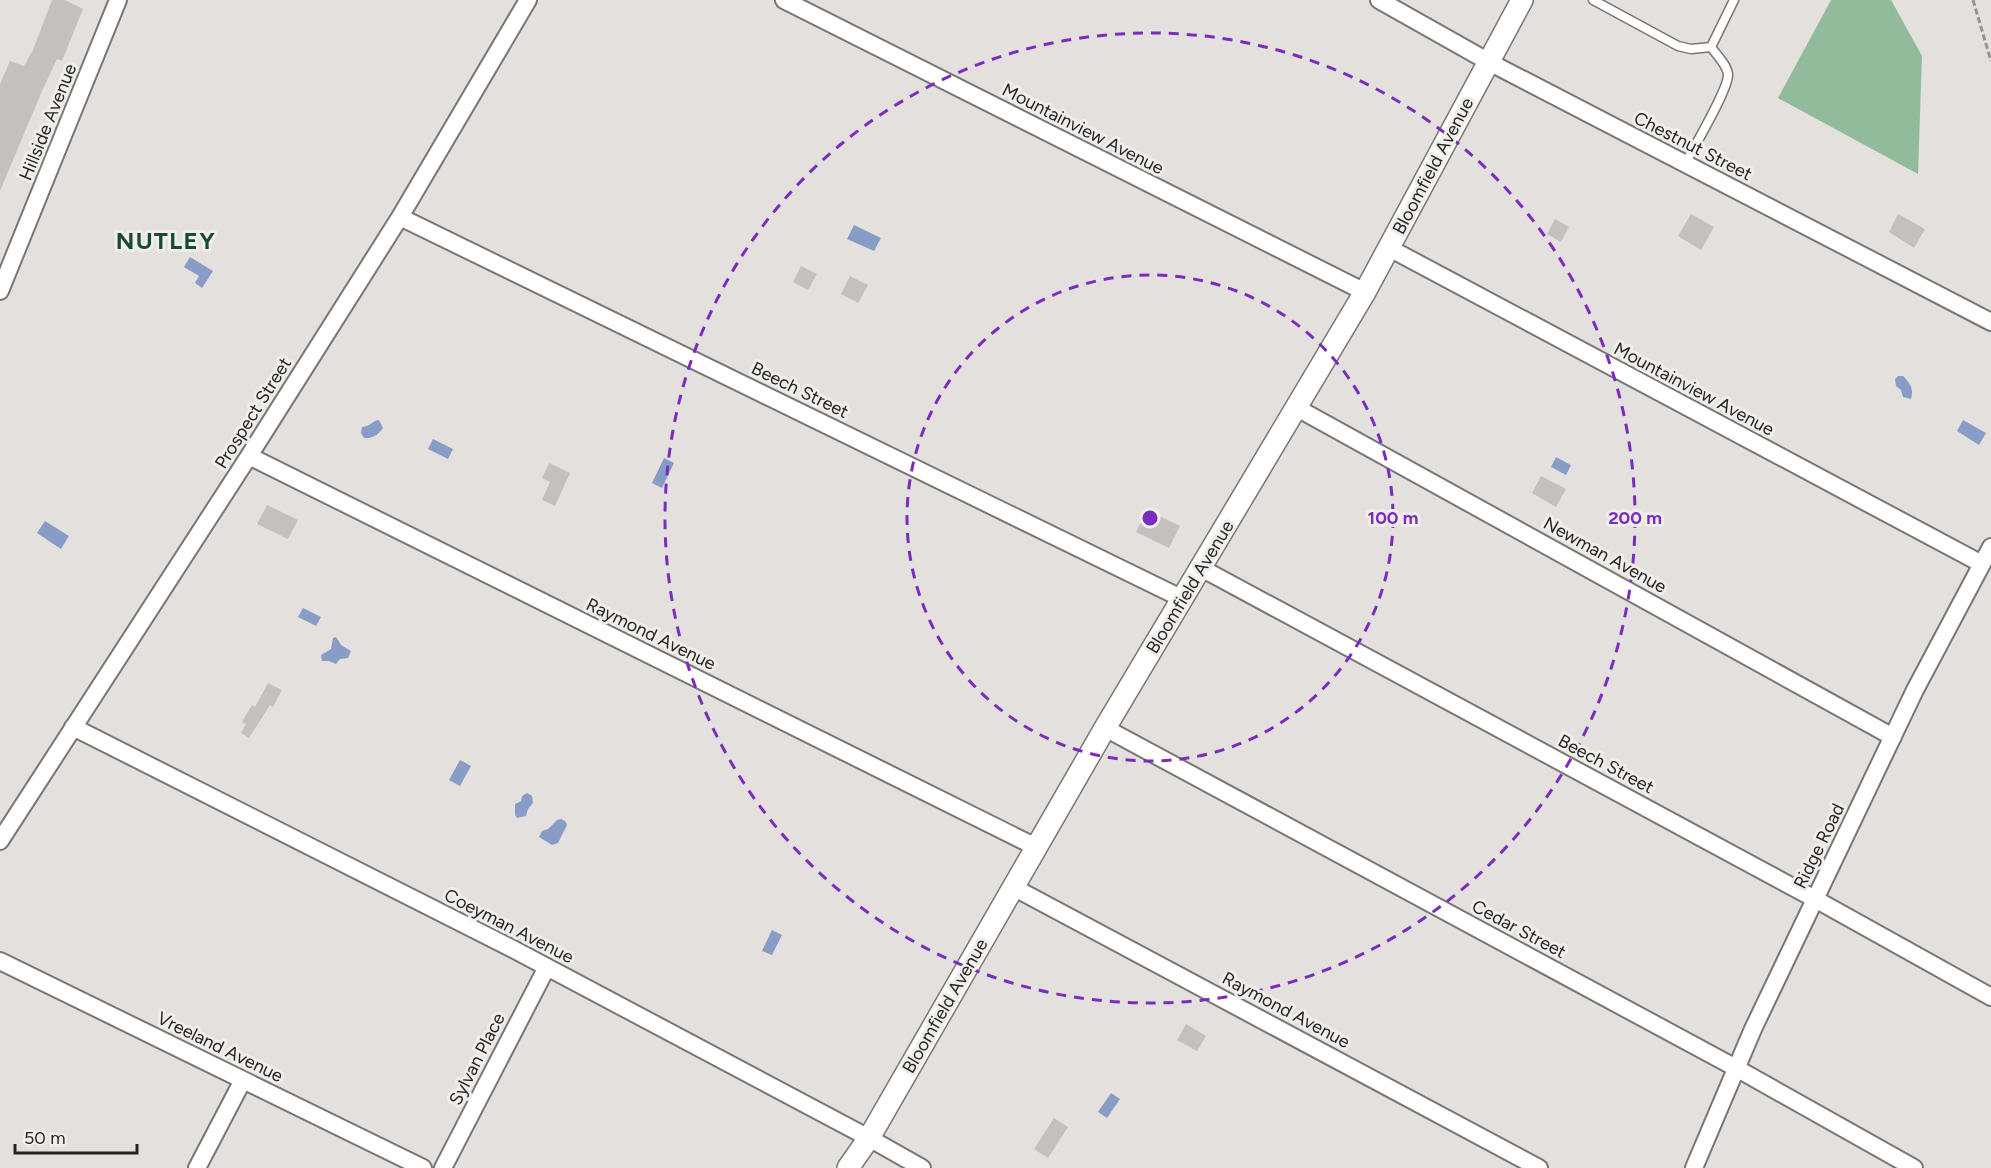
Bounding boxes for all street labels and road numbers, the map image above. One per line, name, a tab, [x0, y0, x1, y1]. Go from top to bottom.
street label: Hillside Avenue	[15, 60, 81, 184]
street label: Mountainview Avenue	[999, 79, 1168, 179]
street label: Bloomfield Avenue	[1388, 94, 1478, 238]
street label: Chestnut Street	[1630, 107, 1756, 185]
street label: Mountainview Avenue	[1610, 337, 1778, 441]
street label: Prospect Street	[210, 353, 296, 473]
street label: Beech Street	[748, 357, 852, 423]
street label: Newman Avenue	[1540, 512, 1671, 598]
street label: Bloomfield Avenue	[1142, 516, 1239, 658]
street label: Raymond Avenue	[583, 593, 720, 675]
street label: Beech Street	[1554, 730, 1658, 799]
street label: Ridge Road	[1789, 800, 1849, 892]
street label: Coeyman Avenue	[441, 884, 578, 968]
street label: Cedar Street	[1468, 895, 1570, 963]
street label: Bloomfield Avenue	[898, 935, 993, 1077]
street label: Raymond Avenue	[1218, 967, 1354, 1053]
street label: Vreeland Avenue	[154, 1007, 287, 1087]
street label: Sylvan Place	[444, 1009, 510, 1109]

